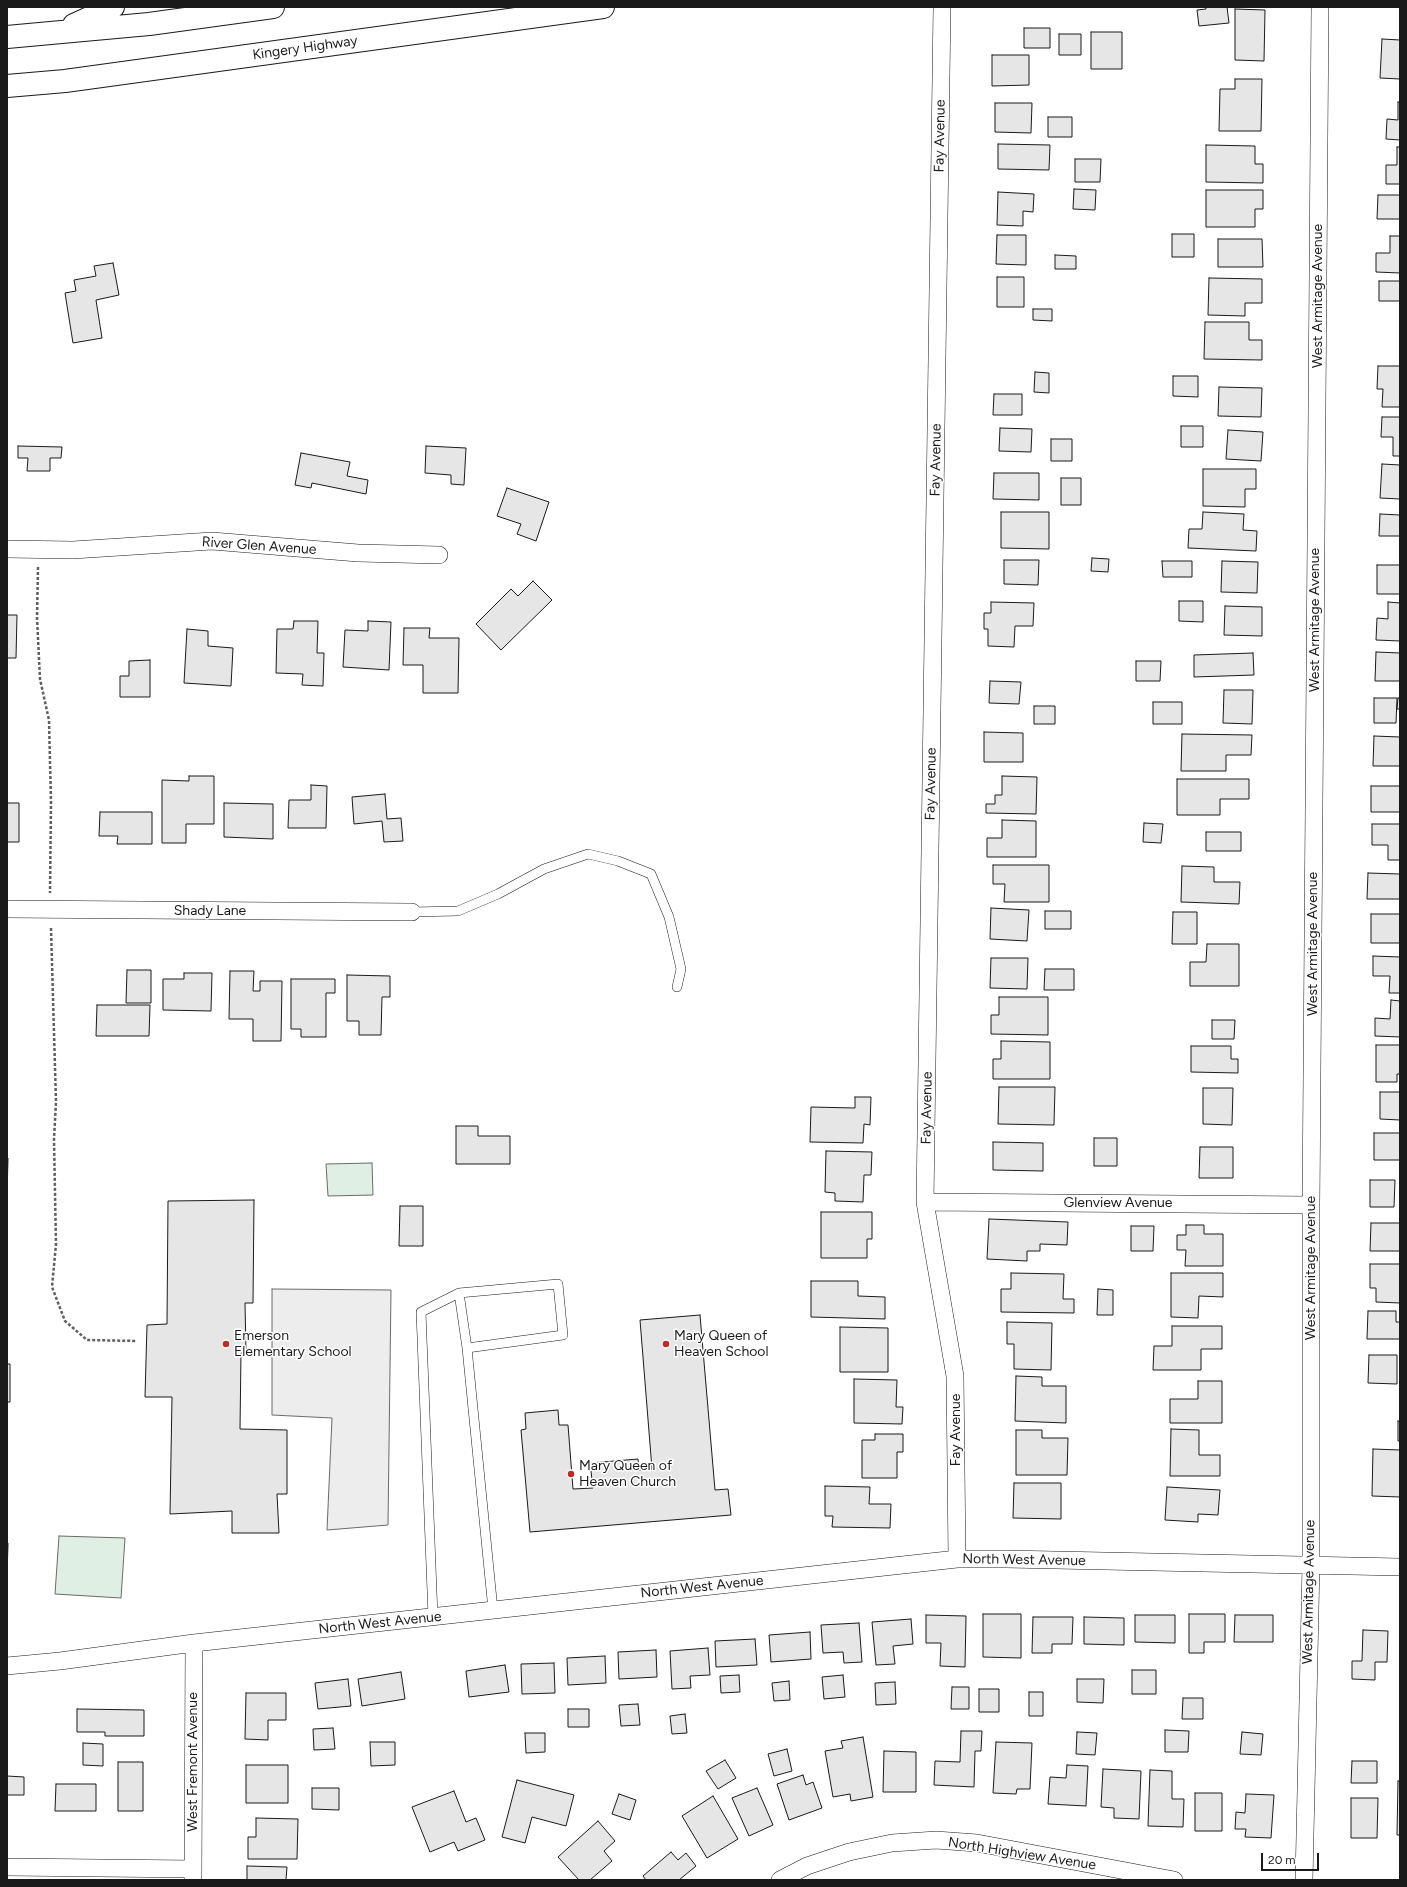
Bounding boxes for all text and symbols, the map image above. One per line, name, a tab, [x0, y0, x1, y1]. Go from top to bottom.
street label: Kingery Highway	[251, 32, 359, 64]
street label: Fay Avenue	[931, 99, 949, 173]
street label: West Armitage Avenue	[1310, 224, 1326, 368]
street label: Fay Avenue	[927, 423, 945, 497]
street label: River Glen Avenue	[201, 534, 317, 558]
street label: West Armitage Avenue	[1307, 548, 1323, 692]
street label: Fay Avenue	[922, 747, 940, 821]
street label: West Armitage Avenue	[1305, 872, 1321, 1016]
street label: Shady Lane	[174, 903, 246, 919]
street label: Fay Avenue	[918, 1071, 936, 1145]
street label: Glenview Avenue	[1064, 1195, 1172, 1211]
street label: West Armitage Avenue	[1303, 1196, 1319, 1340]
place label: Emerson Elementary School	[234, 1328, 352, 1360]
place label: Mary Queen of Heaven School	[674, 1328, 769, 1360]
marker: Emerson Elementary School	[221, 1339, 231, 1349]
marker: Mary Queen of Heaven School	[661, 1339, 671, 1349]
street label: Fay Avenue	[948, 1394, 964, 1466]
place label: Mary Queen of Heaven Church	[579, 1458, 676, 1490]
marker: Mary Queen of Heaven Church	[566, 1469, 576, 1479]
street label: West Armitage Avenue	[1299, 1520, 1319, 1664]
street label: North West Avenue	[962, 1551, 1086, 1569]
street label: North West Avenue	[640, 1572, 764, 1602]
street label: North West Avenue	[318, 1608, 442, 1638]
street label: West Fremont Avenue	[185, 1692, 201, 1832]
street label: North Highview Avenue	[947, 1834, 1097, 1874]
scale bar	[1263, 1845, 1321, 1871]
text: 20 m	[1268, 1853, 1296, 1867]

